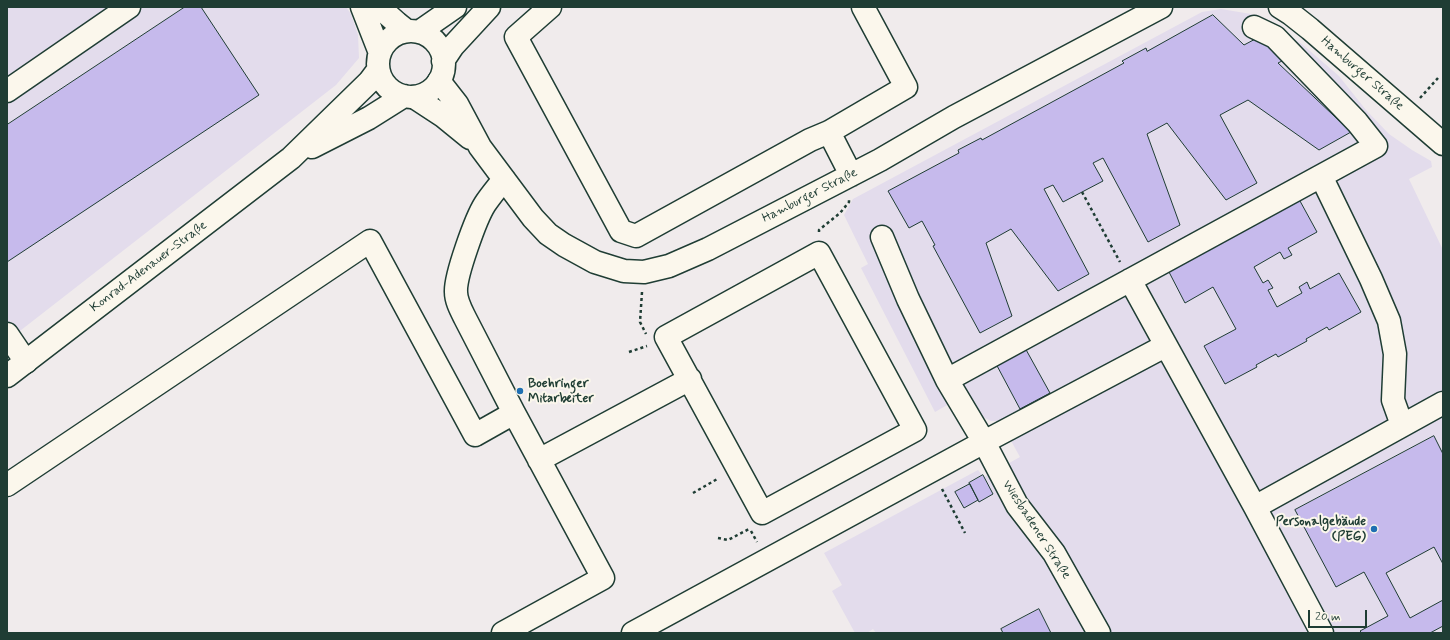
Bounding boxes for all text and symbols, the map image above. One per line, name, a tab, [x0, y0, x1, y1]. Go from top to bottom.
street label: Hamburger Straße	[1317, 34, 1407, 114]
street label: Hamburger Straße	[760, 165, 860, 227]
street label: Konrad-Adenauer-Straße	[87, 218, 211, 316]
place label: Boehringer Mitarbeiter	[528, 376, 594, 407]
marker: Boehringer Mitarbeiter	[515, 386, 525, 396]
street label: Wiesbadener Straße	[998, 478, 1074, 582]
place label: Personalgebäude (PEG)	[1276, 514, 1366, 545]
marker: Personalgebäude (PEG)	[1369, 524, 1379, 534]
scale bar	[1310, 602, 1369, 628]
text: 20 m	[1315, 609, 1341, 625]

